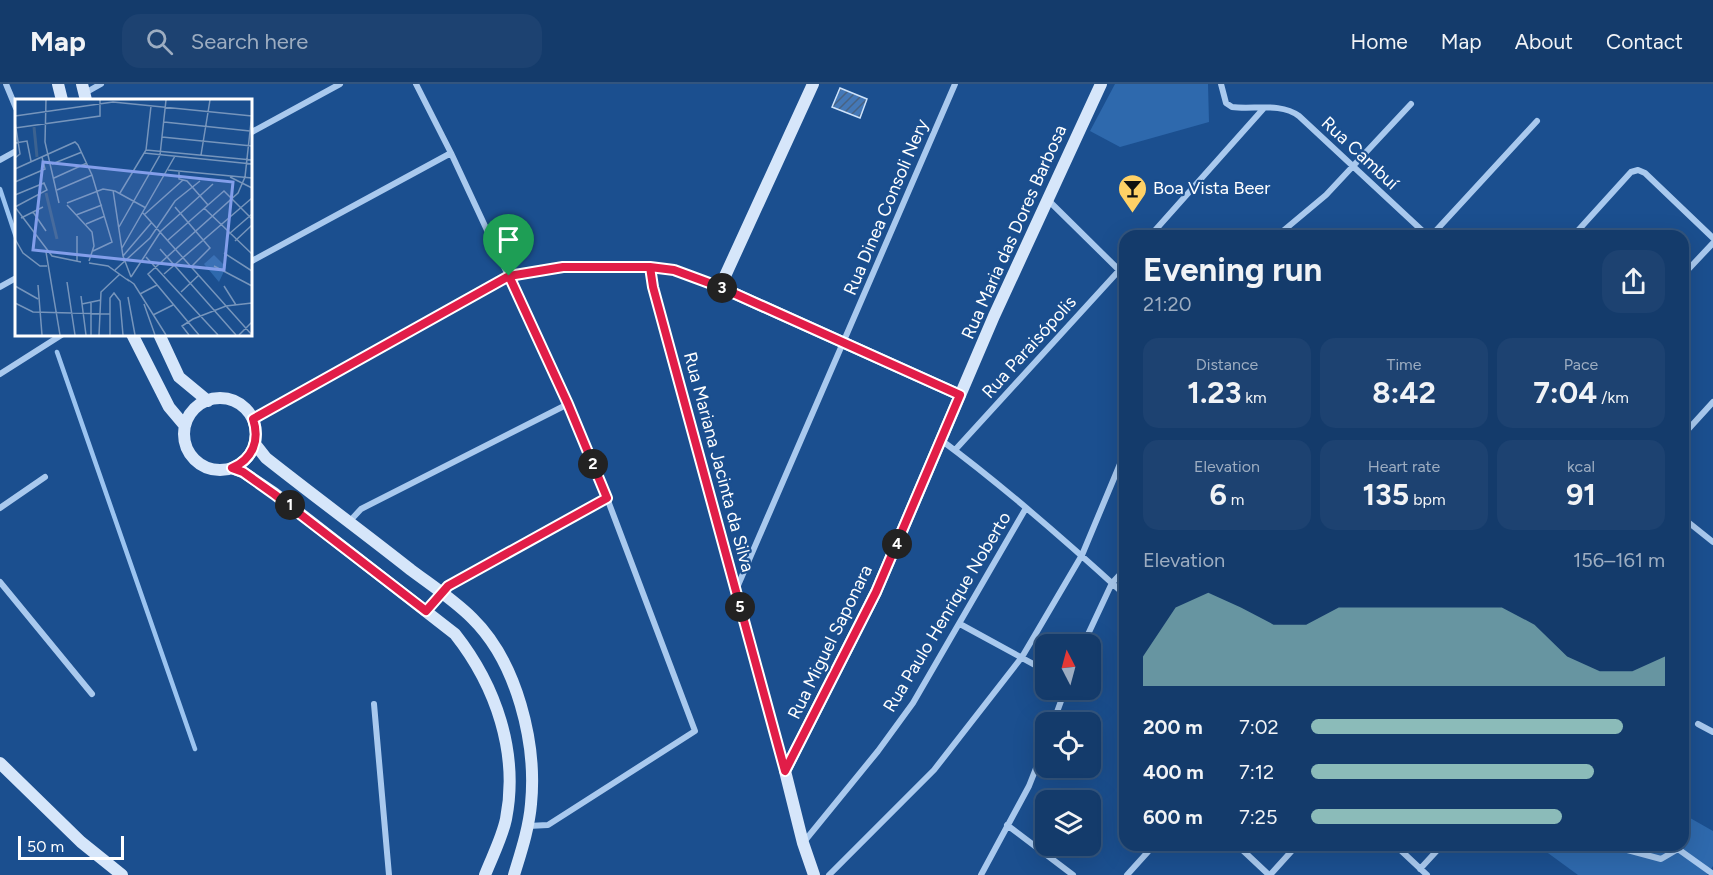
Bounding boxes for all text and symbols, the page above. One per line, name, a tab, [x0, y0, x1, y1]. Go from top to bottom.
search box	[122, 14, 542, 68]
text: Map	[30, 24, 86, 58]
icon: search	[143, 25, 176, 58]
text: Search here	[191, 28, 308, 55]
text: Home	[1351, 29, 1408, 54]
text: Map	[1441, 29, 1482, 54]
text: About	[1515, 29, 1573, 54]
text: Contact	[1606, 29, 1683, 54]
inset map	[15, 99, 252, 336]
street label: Rua Cambuí	[1317, 112, 1404, 195]
street label: Rua Dinea Consoli Nery	[839, 115, 933, 298]
street label: Rua Maria das Dores Barbosa	[957, 121, 1071, 343]
bar icon: Boa Vista Beer	[1116, 172, 1148, 214]
place label: Boa Vista Beer	[1153, 177, 1270, 199]
pin	[483, 214, 534, 276]
icon: arrive	[492, 223, 525, 256]
text: Evening run	[1143, 250, 1322, 289]
button: share	[1602, 250, 1665, 313]
pin: 3	[707, 273, 737, 303]
text: 3	[718, 278, 726, 297]
street label: Rua Paraisópolis	[977, 291, 1081, 403]
text: 21:20	[1143, 292, 1192, 316]
street label: Rua Mariana Jacinta da Silva	[679, 350, 759, 574]
text: Distance	[1196, 355, 1258, 374]
text: Time	[1387, 355, 1421, 374]
text: Pace	[1564, 355, 1598, 374]
text: 1.23	[1187, 374, 1241, 411]
text: 8:42	[1372, 374, 1436, 411]
text: 7:04	[1533, 374, 1597, 411]
text: km	[1241, 388, 1267, 407]
text: /km	[1597, 388, 1629, 407]
pin: 2	[578, 449, 608, 479]
text: 2	[588, 454, 598, 473]
text: Elevation	[1194, 457, 1260, 476]
text: Heart rate	[1368, 457, 1440, 476]
text: kcal	[1567, 457, 1595, 476]
text: 6	[1210, 476, 1227, 513]
text: 135	[1362, 476, 1409, 513]
text: 91	[1566, 476, 1596, 513]
pin: 1	[275, 490, 305, 520]
text: m	[1227, 490, 1244, 509]
text: bpm	[1409, 490, 1446, 509]
text: 1	[287, 495, 293, 514]
street label: Rua Paulo Henrique Noberto	[878, 508, 1016, 716]
pin: 4	[882, 529, 912, 559]
text: 4	[892, 534, 902, 553]
text: Elevation	[1143, 548, 1225, 572]
text: 156–161 m	[1573, 548, 1665, 572]
street label: Rua Miguel Saponara	[783, 561, 877, 723]
pin: 5	[725, 592, 755, 622]
text: 5	[735, 597, 745, 616]
north arrow	[1035, 634, 1101, 700]
map controls	[1035, 634, 1101, 856]
button: locate	[1035, 712, 1101, 778]
text: 200 m	[1143, 715, 1203, 739]
text: 7:02	[1239, 715, 1279, 739]
text: 400 m	[1143, 760, 1204, 784]
text: 7:12	[1239, 760, 1274, 784]
button: layers	[1035, 790, 1101, 856]
text: 600 m	[1143, 805, 1203, 829]
text: 7:25	[1239, 805, 1277, 829]
scale bar	[18, 833, 124, 860]
text: 50 m	[27, 837, 64, 856]

